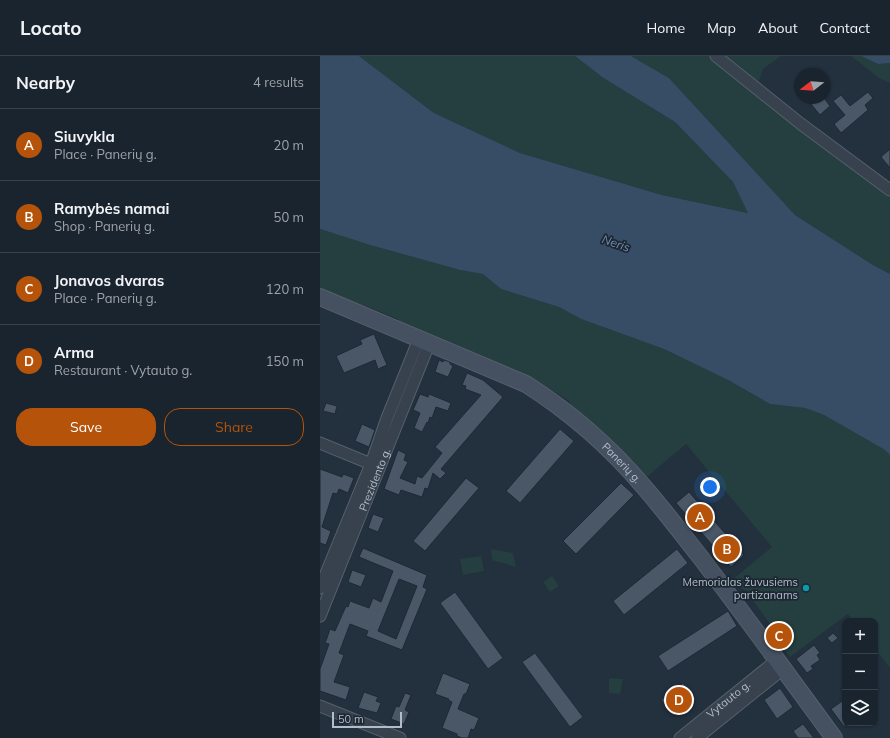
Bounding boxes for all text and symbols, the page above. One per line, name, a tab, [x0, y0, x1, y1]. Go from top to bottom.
text: Locato	[20, 16, 81, 40]
text: Home	[646, 19, 685, 37]
text: Map	[707, 19, 736, 37]
text: About	[758, 19, 798, 37]
text: Contact	[820, 19, 870, 37]
north arrow	[794, 68, 830, 104]
text: Nearby	[16, 72, 75, 93]
text: 4 results	[253, 74, 304, 90]
text: Siuvykla	[54, 127, 115, 146]
text: A	[24, 137, 34, 153]
text: 20 m	[274, 137, 304, 153]
text: Place · Panerių g.	[54, 146, 157, 162]
text: Ramybės namai	[54, 199, 170, 218]
text: B	[25, 209, 33, 225]
text: 50 m	[274, 209, 304, 225]
text: Shop · Panerių g.	[54, 218, 155, 234]
water label: Neris	[600, 231, 632, 255]
text: Jonavos dvaras	[54, 271, 164, 290]
text: C	[25, 281, 33, 297]
text: 120 m	[266, 281, 304, 297]
text: Place · Panerių g.	[54, 290, 157, 306]
text: Arma	[54, 343, 94, 362]
text: D	[24, 353, 34, 369]
text: 150 m	[266, 353, 304, 369]
text: Restaurant · Vytauto g.	[54, 362, 192, 378]
button: Save	[16, 408, 156, 446]
button: Share	[164, 408, 304, 446]
street label: Panerių g.	[599, 440, 644, 486]
street label: Prezidento g.	[356, 446, 394, 513]
your location	[700, 477, 720, 497]
pin: A	[687, 502, 713, 532]
pin: B	[714, 534, 740, 564]
place label: Memorialas žuvusiems partizanams	[682, 575, 798, 602]
marker: Memorialas žuvusiems partizanams	[801, 583, 811, 593]
map controls	[842, 618, 878, 726]
button: +	[842, 618, 878, 654]
pin: C	[766, 621, 792, 651]
button: −	[842, 654, 878, 690]
street label: Vytauto g.	[704, 677, 753, 721]
pin: D	[666, 685, 692, 715]
button: layers	[842, 690, 878, 726]
scale bar	[332, 710, 402, 729]
text: 50 m	[338, 712, 364, 726]

